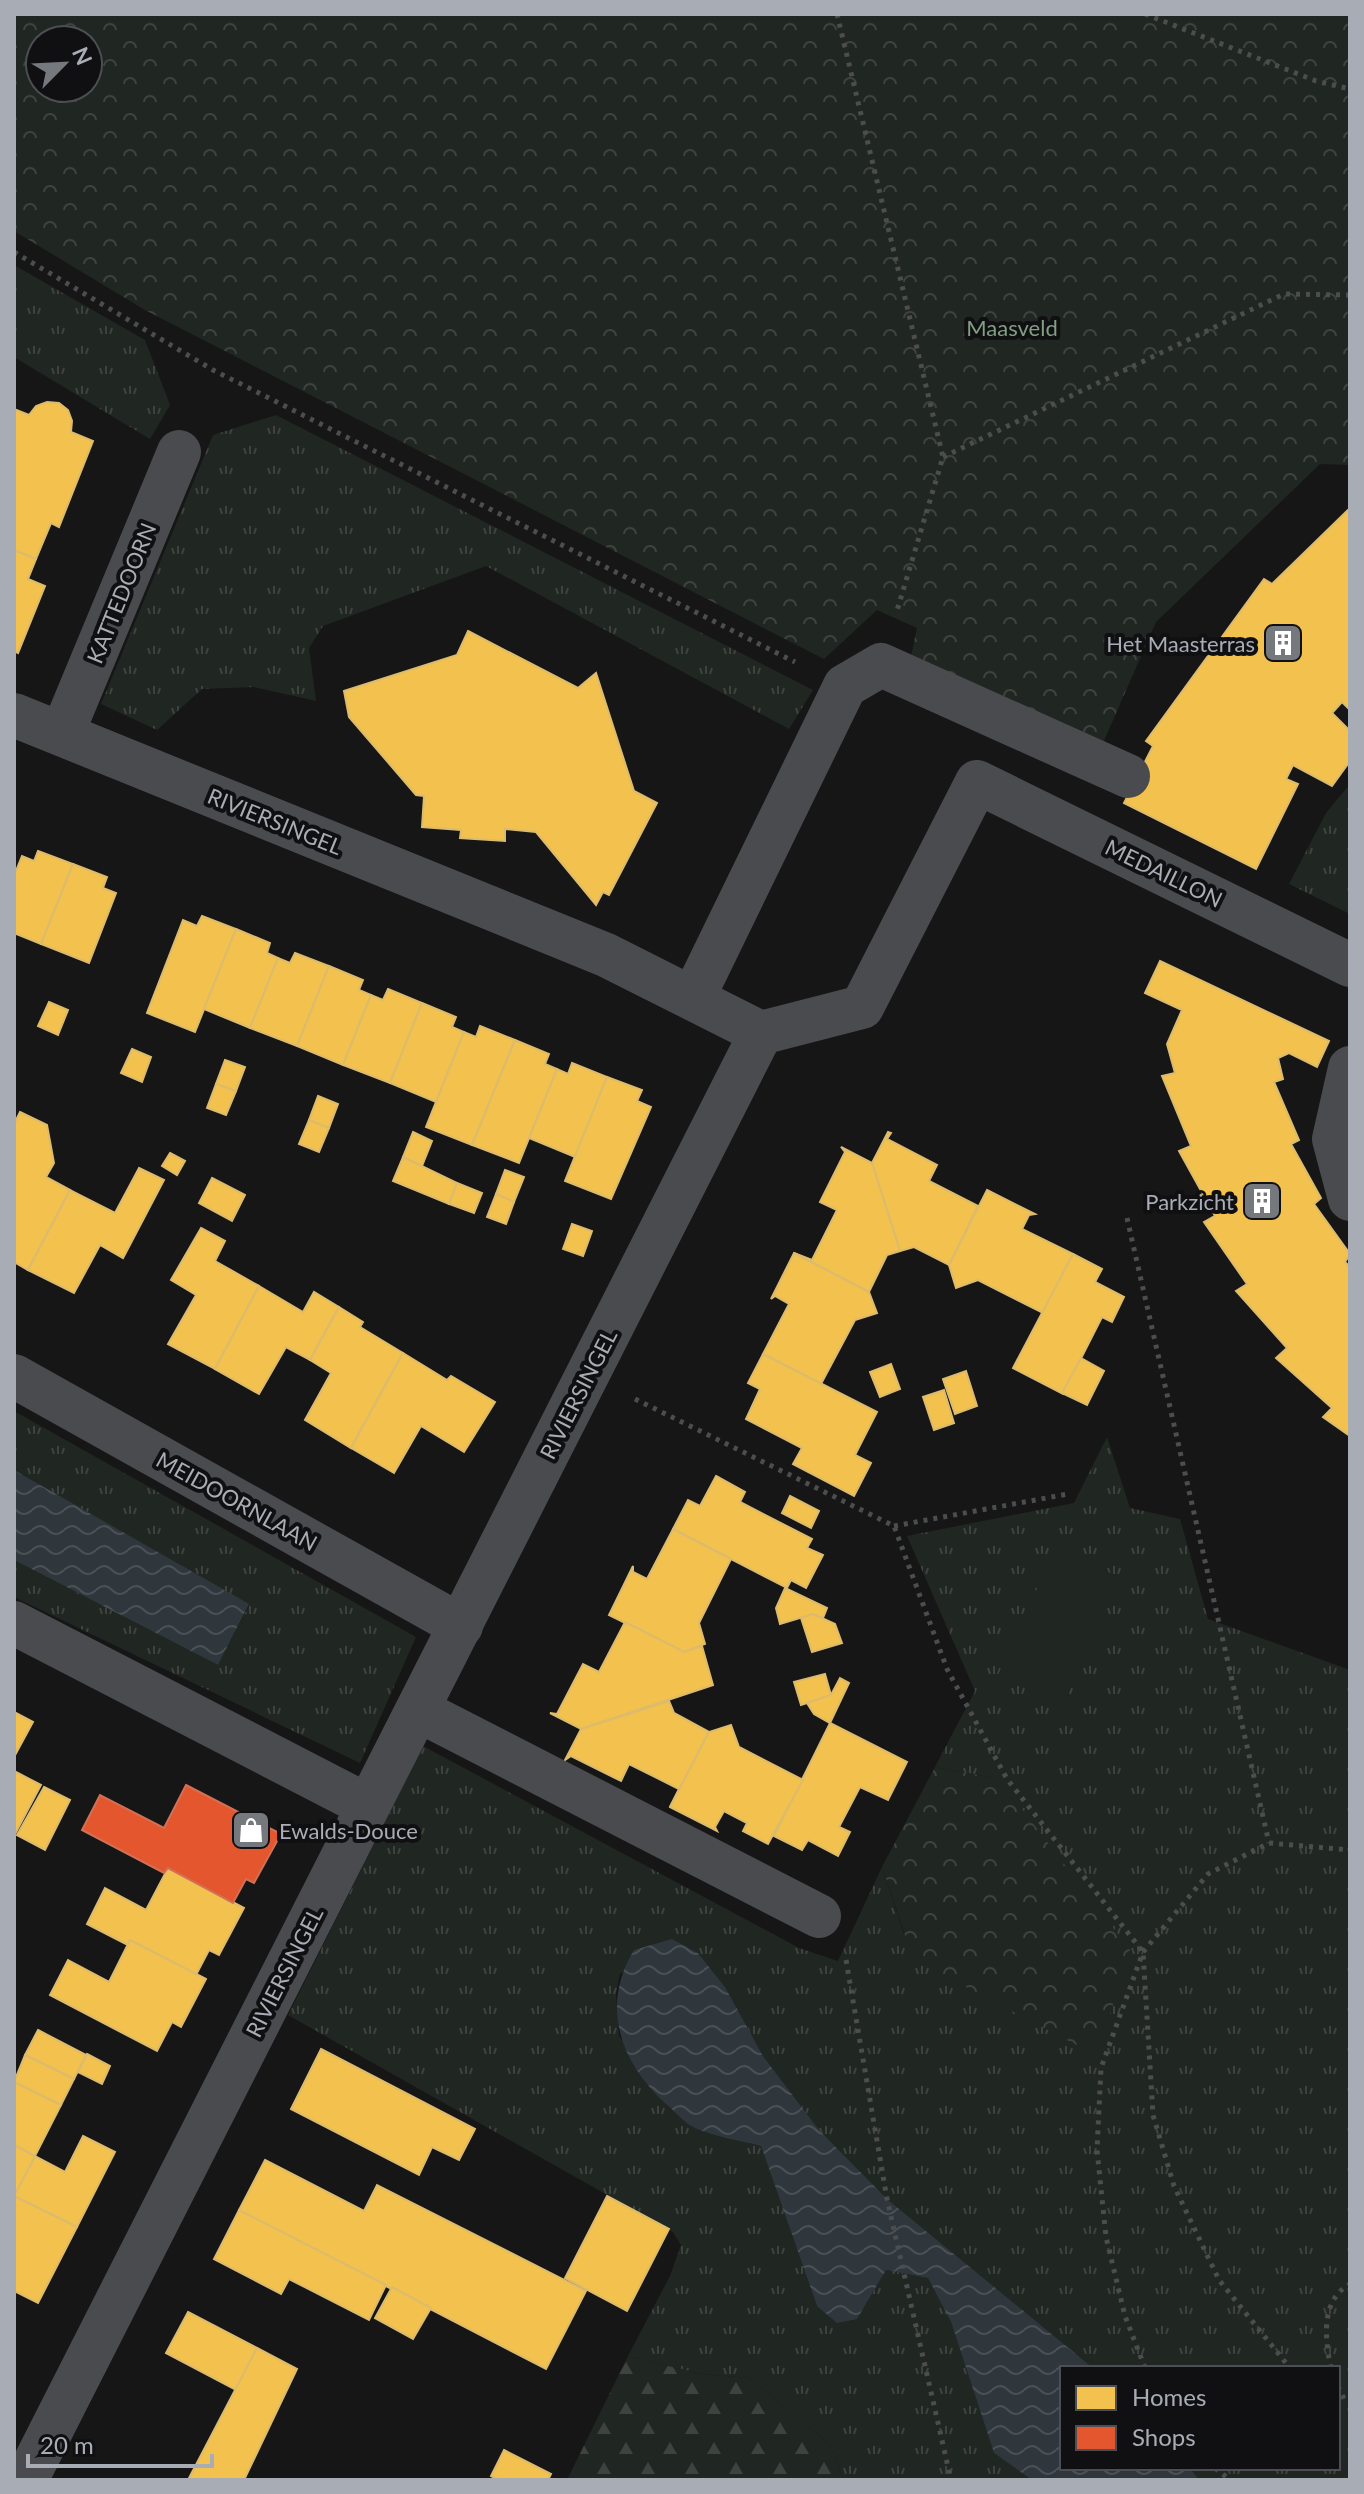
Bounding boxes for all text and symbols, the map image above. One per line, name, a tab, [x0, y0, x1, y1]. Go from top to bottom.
north arrow	[24, 24, 104, 104]
text: N	[67, 42, 99, 69]
park label: Maasveld	[966, 314, 1058, 341]
street label: KATTEDOORN	[81, 519, 161, 667]
building icon: Het Maasterras	[1262, 622, 1304, 664]
place label: Het Maasterras	[1106, 630, 1255, 657]
street label: RIVIERSINGEL	[204, 782, 346, 860]
street label: MEDAILLON	[1101, 833, 1227, 913]
building icon: Parkzicht	[1241, 1180, 1283, 1222]
place label: Parkzicht	[1145, 1188, 1234, 1215]
street label: RIVIERSINGEL	[534, 1324, 622, 1464]
street label: MEIDOORNLAAN	[152, 1446, 322, 1556]
shop icon: Ewalds-Douce	[230, 1809, 272, 1851]
place label: Ewalds-Douce	[279, 1817, 418, 1844]
street label: RIVIERSINGEL	[240, 1902, 328, 2042]
legend	[1060, 2366, 1340, 2470]
text: Homes	[1132, 2382, 1206, 2411]
scale bar	[28, 2418, 212, 2468]
text: Shops	[1132, 2422, 1196, 2451]
text: 20 m	[40, 2430, 94, 2459]

